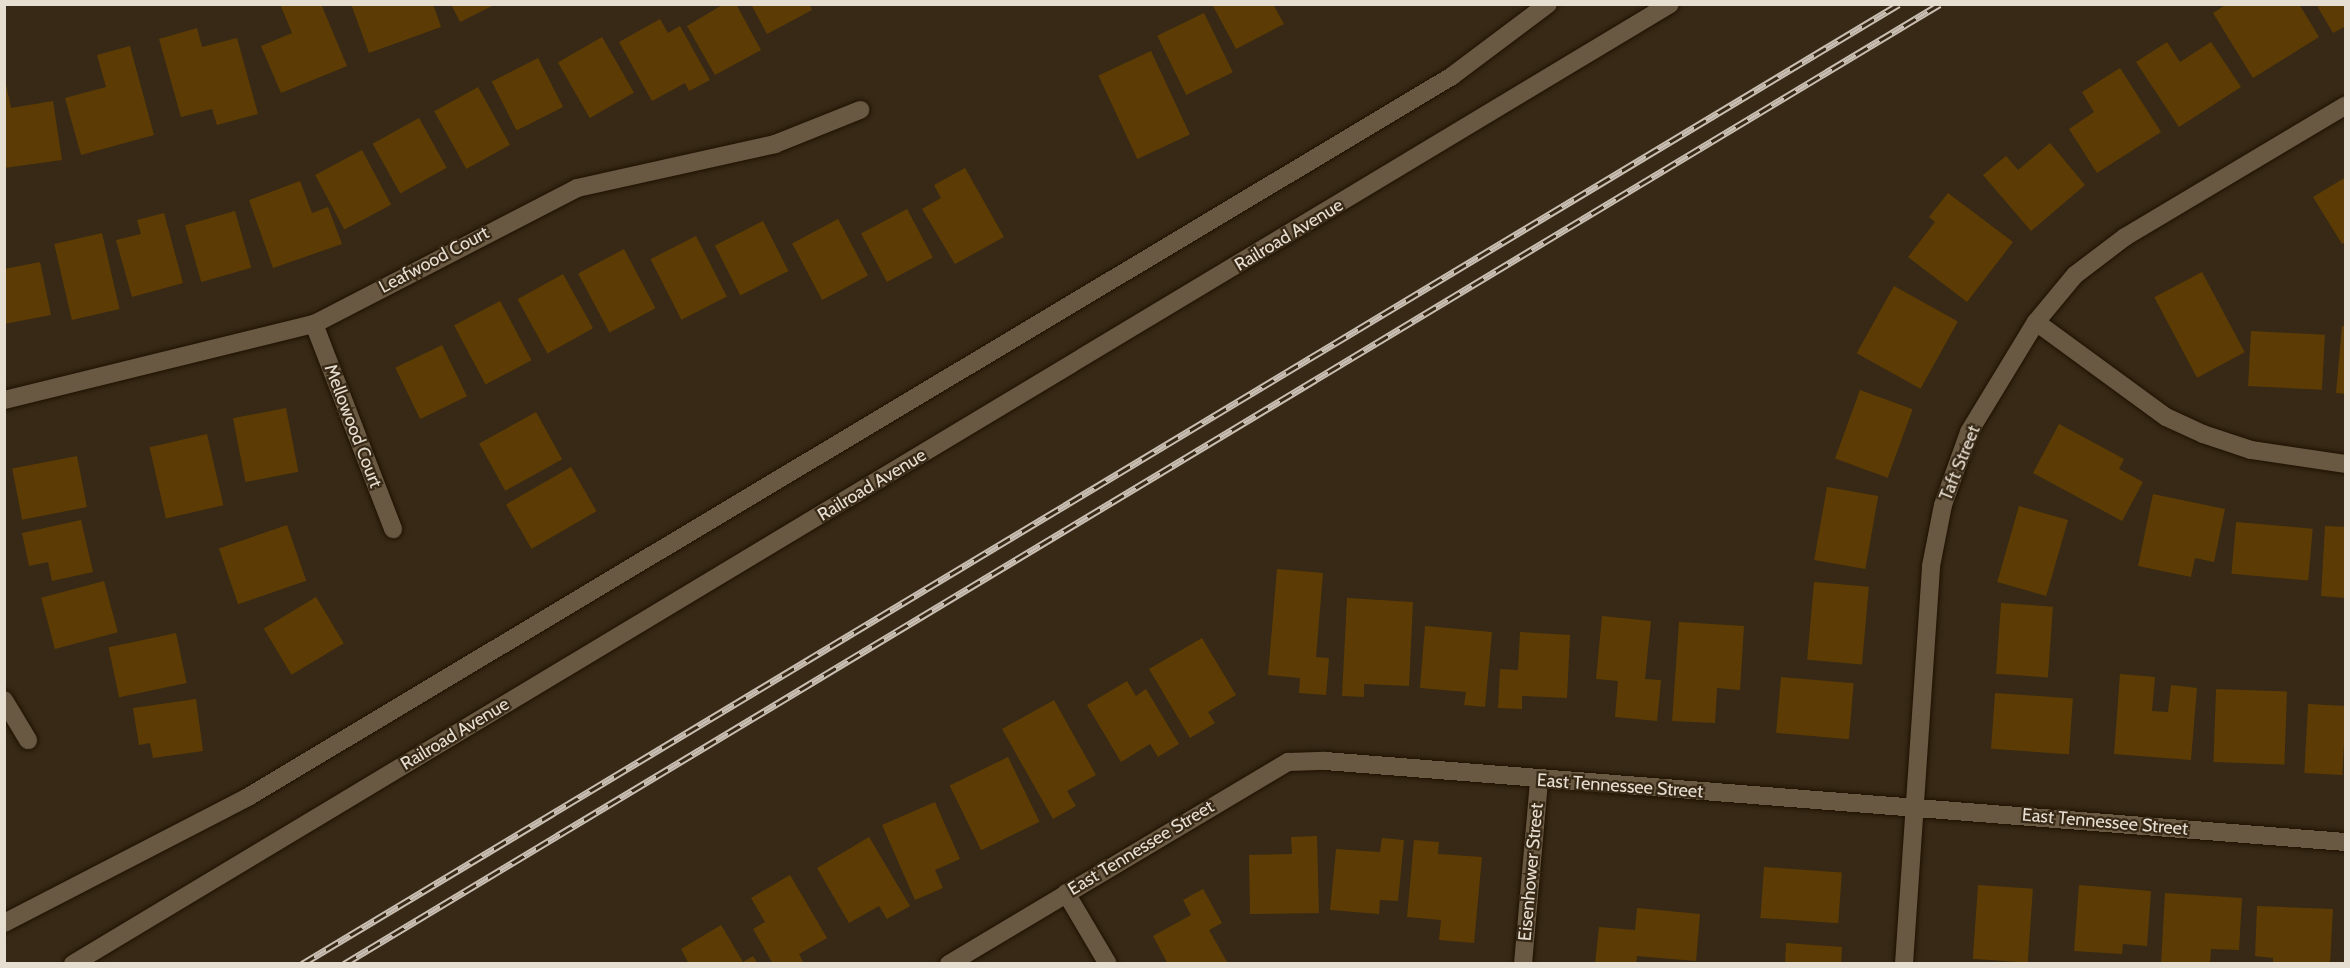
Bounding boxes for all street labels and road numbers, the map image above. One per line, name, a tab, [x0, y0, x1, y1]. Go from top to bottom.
street label: Railroad Avenue	[1231, 194, 1347, 276]
street label: Leafwood Court	[375, 222, 493, 298]
street label: Mellowood Court	[320, 361, 386, 491]
street label: Taft Street	[1935, 422, 1985, 504]
street label: Railroad Avenue	[814, 444, 930, 526]
street label: Railroad Avenue	[397, 693, 513, 775]
street label: East Tennessee Street	[1536, 769, 1704, 803]
street label: East Tennessee Street	[1064, 796, 1218, 900]
street label: Eisenhower Street	[1514, 802, 1548, 942]
street label: East Tennessee Street	[2021, 804, 2189, 840]

